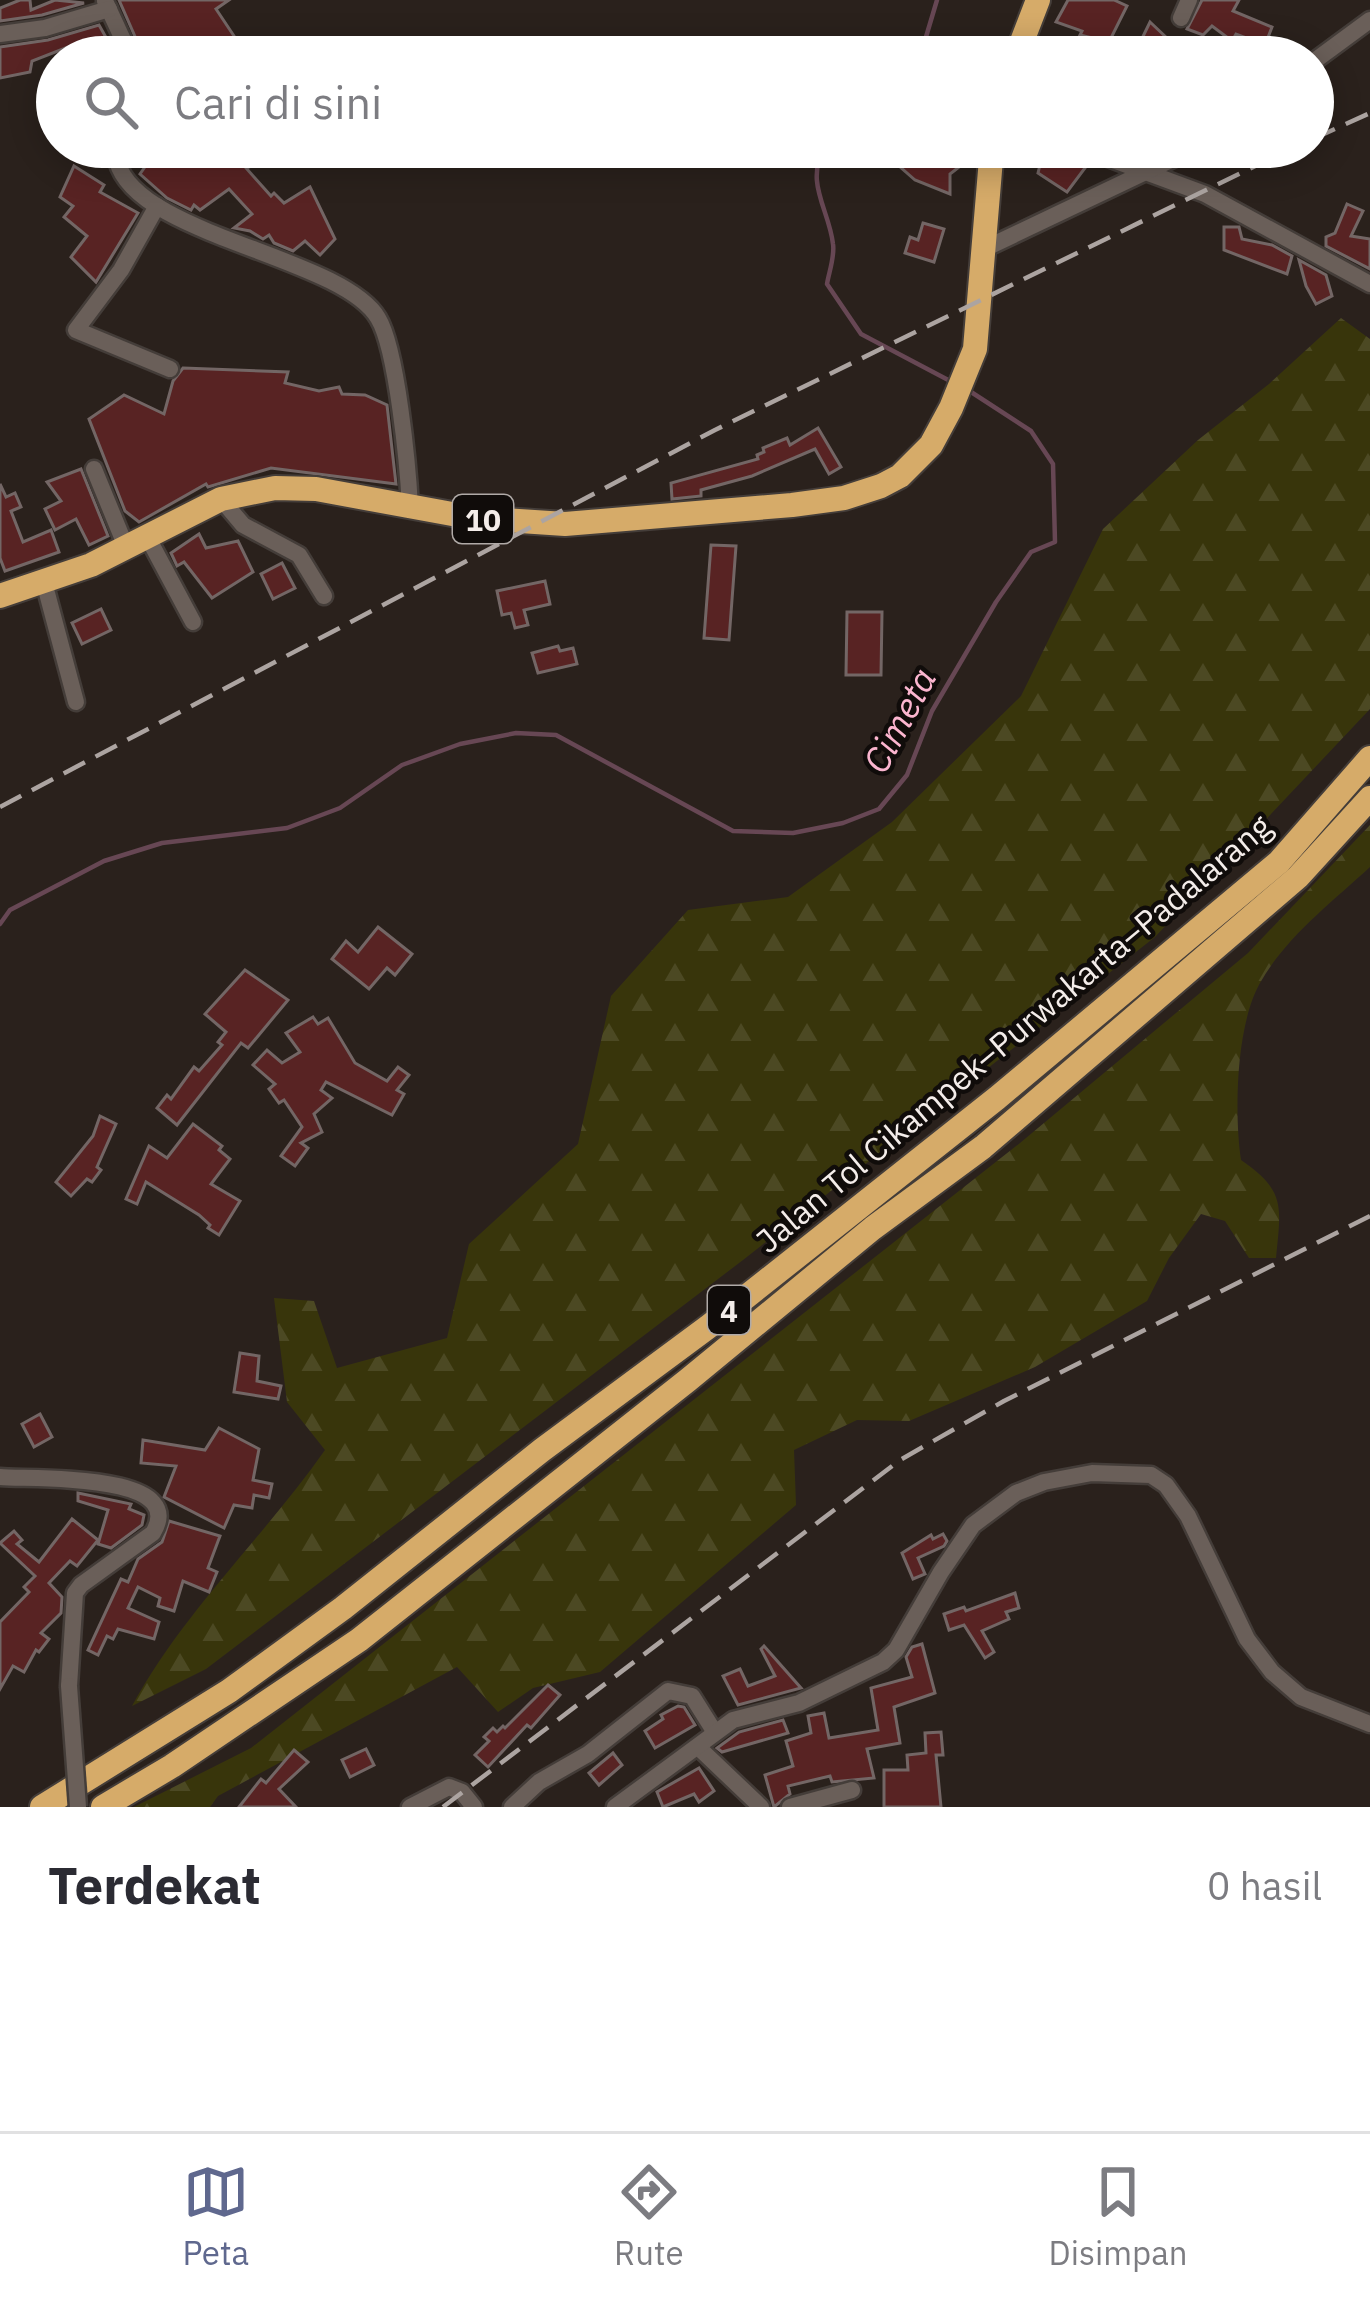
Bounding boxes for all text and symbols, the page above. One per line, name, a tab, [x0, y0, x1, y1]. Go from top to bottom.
search box	[36, 36, 1334, 168]
icon: search	[78, 69, 144, 135]
text: Cari di sini	[174, 73, 382, 131]
road number: 10	[453, 495, 513, 543]
water label: Cimeta	[852, 659, 946, 781]
street label: Jalan Tol Cikampek–Purwakarta–Padalarang	[746, 804, 1280, 1262]
road number: 4	[708, 1286, 750, 1334]
text: Terdekat	[48, 1852, 261, 1918]
text: 0 hasil	[1207, 1860, 1322, 1911]
tab: Peta	[182, 2159, 249, 2274]
tab: Rute	[614, 2159, 684, 2274]
tab: Disimpan	[1048, 2159, 1188, 2274]

